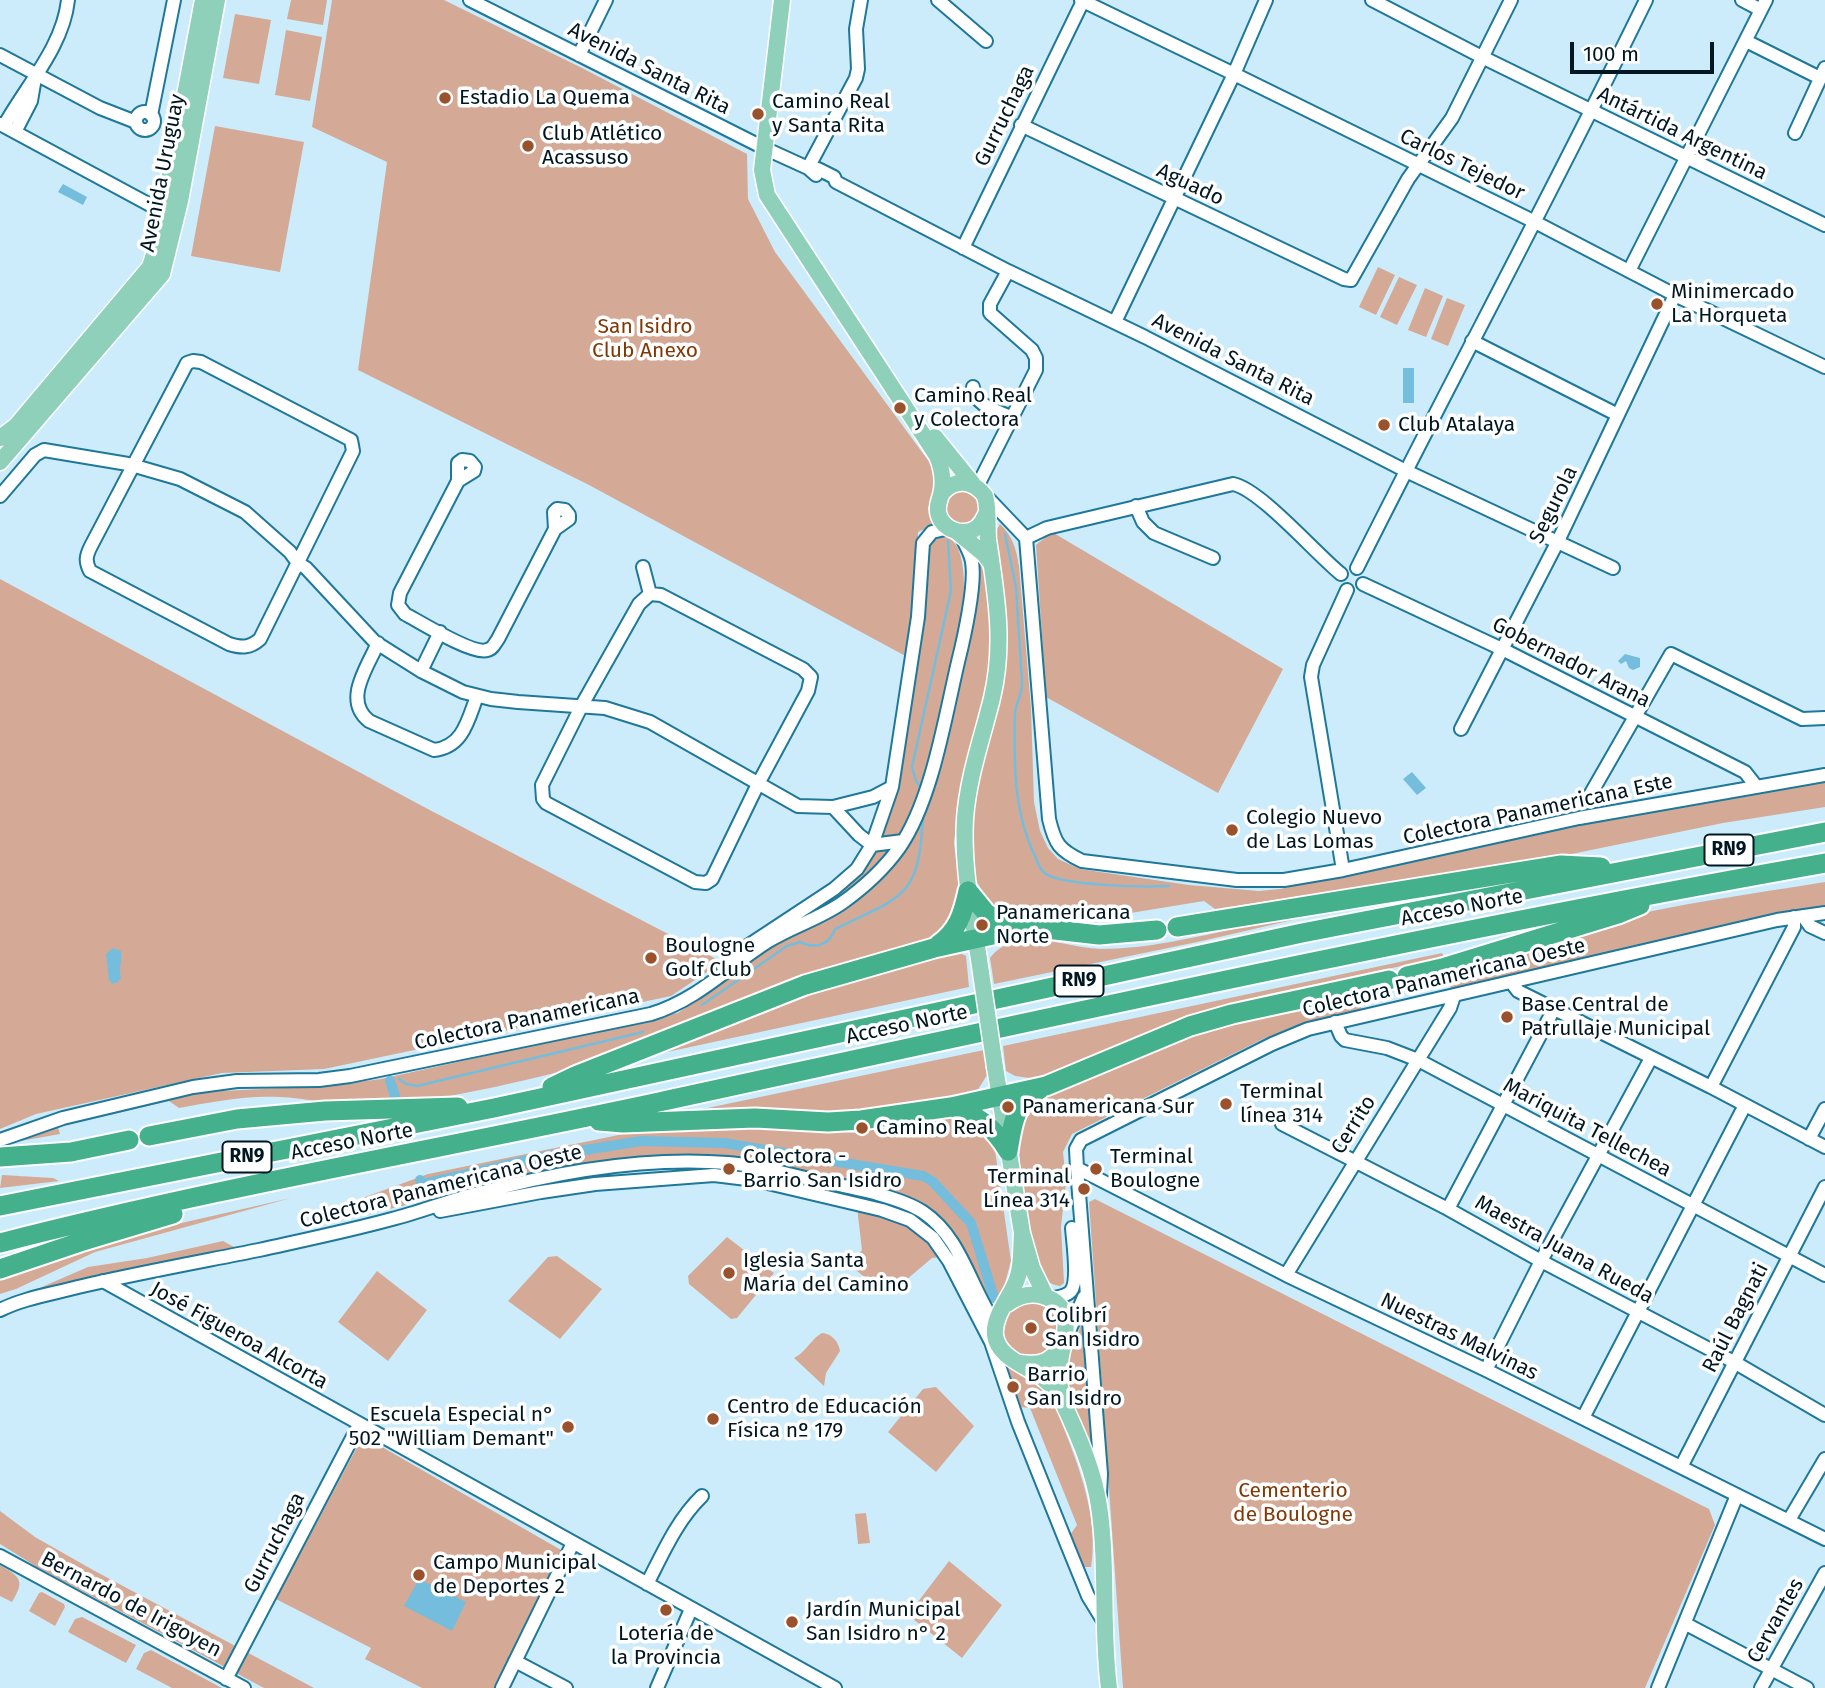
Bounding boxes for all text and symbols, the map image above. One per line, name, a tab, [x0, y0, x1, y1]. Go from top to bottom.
street label: Avenida Santa Rita	[564, 17, 734, 121]
scale bar	[1573, 28, 1716, 72]
text: 100 m	[1583, 41, 1639, 67]
street label: Gurruchaga	[970, 61, 1040, 171]
street label: Antártida Argentina	[1593, 82, 1771, 186]
place label: Estadio La Quema	[459, 85, 630, 111]
place label: Camino Real y Santa Rita	[772, 89, 890, 139]
marker: Estadio La Quema	[437, 90, 453, 106]
street label: Avenida Uruguay	[135, 92, 191, 254]
marker: Camino Real y Santa Rita	[750, 106, 766, 122]
place label: Club Atlético Acassuso	[542, 121, 662, 171]
street label: Carlos Tejedor	[1395, 124, 1529, 206]
marker: Club Atlético Acassuso	[520, 138, 536, 154]
street label: Aguado	[1152, 159, 1228, 211]
place label: Minimercado La Horqueta	[1671, 279, 1794, 329]
marker: Minimercado La Horqueta	[1649, 296, 1665, 312]
street label: Avenida Santa Rita	[1148, 308, 1318, 412]
park label: San Isidro Club Anexo	[592, 314, 698, 364]
place label: Camino Real y Colectora	[914, 383, 1032, 433]
marker: Camino Real y Colectora	[892, 400, 908, 416]
place label: Club Atalaya	[1398, 412, 1515, 438]
marker: Club Atalaya	[1376, 417, 1392, 433]
street label: Segurola	[1524, 462, 1584, 548]
street label: Gobernador Arana	[1488, 612, 1654, 714]
street label: Colectora Panamericana Este	[1401, 769, 1675, 851]
place label: Colegio Nuevo de Las Lomas	[1246, 805, 1382, 855]
marker: Colegio Nuevo de Las Lomas	[1224, 822, 1240, 838]
road number: RN9	[1704, 834, 1754, 866]
street label: Acceso Norte	[1399, 884, 1525, 932]
place label: Panamericana Norte	[996, 900, 1131, 950]
marker: Panamericana Norte	[974, 917, 990, 933]
place label: Boulogne Golf Club	[665, 933, 755, 983]
street label: Colectora Panamericana Oeste	[1300, 933, 1588, 1023]
marker: Boulogne Golf Club	[643, 950, 659, 966]
road number: RN9	[1054, 965, 1104, 996]
street label: Colectora Panamericana	[412, 984, 642, 1056]
place label: Base Central de Patrullaje Municipal	[1521, 992, 1710, 1042]
street label: Acceso Norte	[844, 1000, 970, 1050]
marker: Base Central de Patrullaje Municipal	[1499, 1009, 1515, 1025]
street label: Mariquita Tellechea	[1499, 1073, 1675, 1183]
place label: Terminal línea 314	[1240, 1079, 1323, 1129]
street label: Cerrito	[1326, 1091, 1382, 1159]
place label: Panamericana Sur	[1022, 1094, 1194, 1120]
marker: Terminal línea 314	[1218, 1096, 1234, 1112]
marker: Panamericana Sur	[1000, 1099, 1016, 1115]
place label: Camino Real	[876, 1115, 994, 1141]
street label: Acceso Norte	[289, 1118, 415, 1166]
marker: Camino Real	[854, 1120, 870, 1136]
street label: Colectora Panamericana Oeste	[297, 1140, 585, 1234]
road number: RN9	[222, 1142, 272, 1172]
place label: Colectora - Barrio San Isidro	[743, 1144, 902, 1194]
place label: Terminal Boulogne	[1110, 1144, 1200, 1194]
marker: Colectora - Barrio San Isidro	[721, 1161, 737, 1177]
marker: Terminal Boulogne	[1088, 1161, 1104, 1177]
place label: Terminal Línea 314	[983, 1164, 1070, 1214]
marker: Terminal Línea 314	[1076, 1181, 1092, 1197]
street label: Maestra Juana Rueda	[1470, 1190, 1658, 1310]
place label: Iglesia Santa María del Camino	[743, 1248, 909, 1298]
street label: Raúl Bagnati	[1698, 1259, 1774, 1377]
marker: Iglesia Santa María del Camino	[721, 1265, 737, 1281]
street label: José Figueroa Alcorta	[146, 1277, 332, 1395]
street label: Nuestras Malvinas	[1376, 1288, 1542, 1386]
place label: Colibrí San Isidro	[1045, 1303, 1140, 1353]
marker: Colibrí San Isidro	[1023, 1320, 1039, 1336]
place label: Barrio San Isidro	[1027, 1362, 1122, 1412]
marker: Barrio San Isidro	[1005, 1379, 1021, 1395]
place label: Centro de Educación Física nº 179	[727, 1394, 922, 1444]
place label: Escuela Especial n° 502 "William Demant"	[349, 1402, 554, 1452]
marker: Centro de Educación Física nº 179	[705, 1411, 721, 1427]
marker: Escuela Especial n° 502 "William Demant"	[560, 1419, 576, 1435]
park label: Cementerio de Boulogne	[1233, 1478, 1353, 1528]
street label: Gurruchaga	[239, 1489, 311, 1597]
street label: Bernardo de Irigoyen	[37, 1547, 225, 1663]
place label: Campo Municipal de Deportes 2	[433, 1550, 597, 1600]
marker: Campo Municipal de Deportes 2	[411, 1567, 427, 1583]
street label: Cervantes	[1742, 1574, 1810, 1668]
place label: Jardín Municipal San Isidro n° 2	[806, 1597, 960, 1647]
marker: Lotería de la Provincia	[658, 1602, 674, 1618]
marker: Jardín Municipal San Isidro n° 2	[784, 1614, 800, 1630]
place label: Lotería de la Provincia	[611, 1621, 721, 1671]

